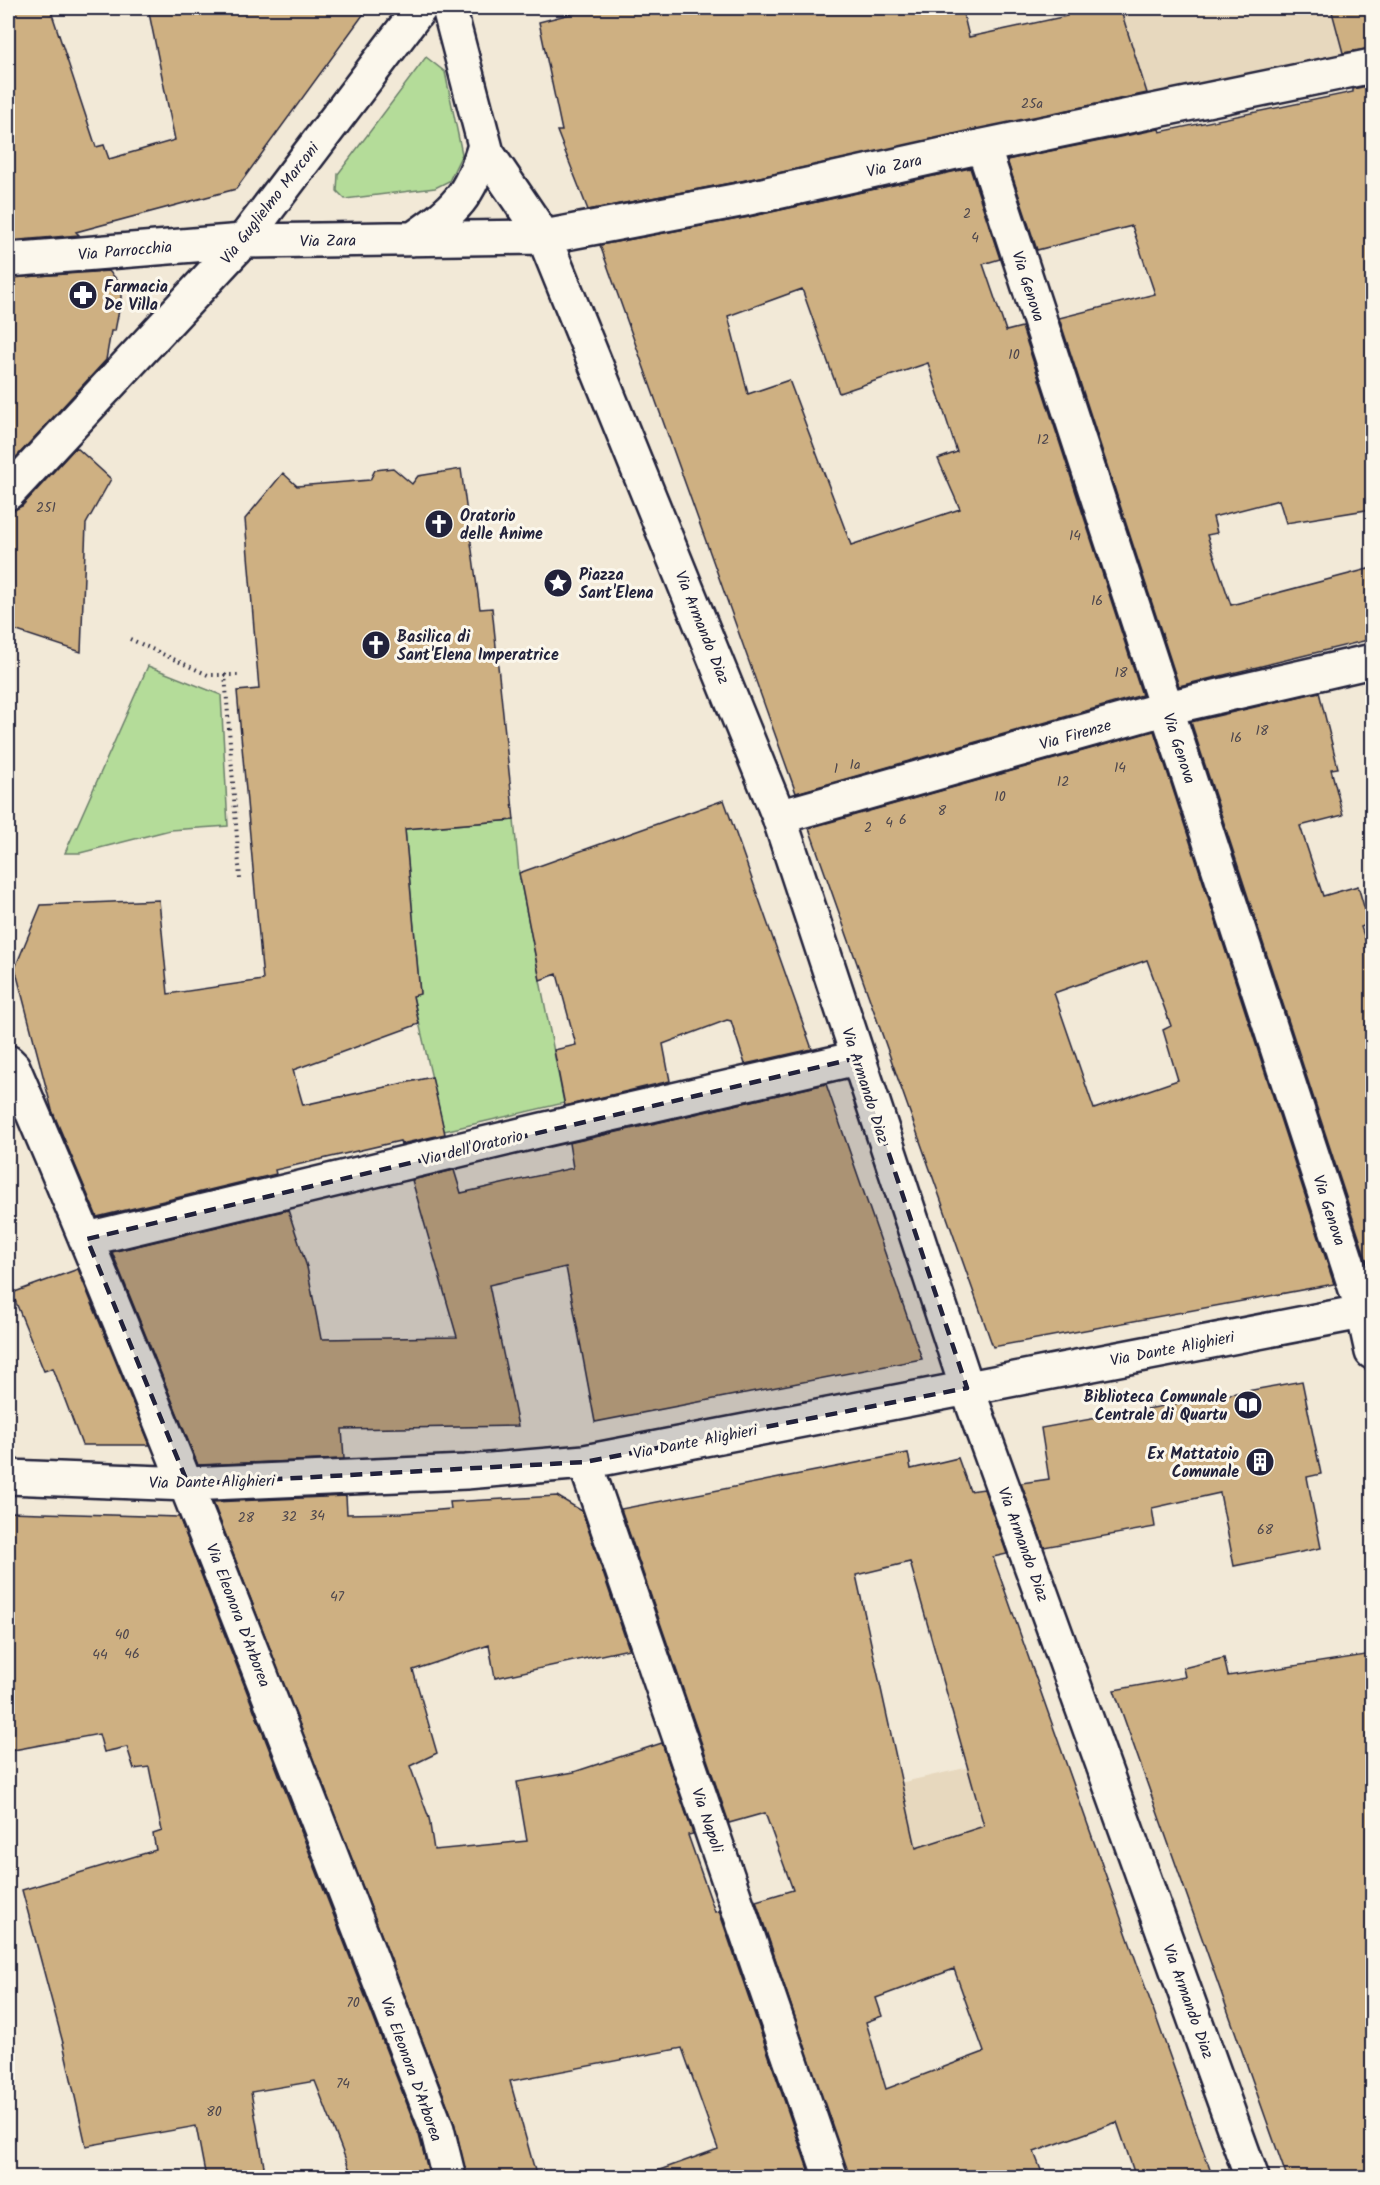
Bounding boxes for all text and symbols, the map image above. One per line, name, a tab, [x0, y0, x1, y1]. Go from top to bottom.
house number: 25a	[1021, 93, 1043, 115]
street label: Via Guglielmo Marconi	[215, 137, 327, 270]
street label: Via Zara	[864, 148, 925, 185]
house number: 2	[963, 203, 971, 225]
house number: 4	[971, 227, 979, 249]
street label: Via Zara	[300, 229, 356, 254]
street label: Via Parrocchia	[77, 235, 173, 268]
street label: Via Genova	[1004, 248, 1051, 325]
place label: Farmacia De Villa	[104, 275, 168, 318]
pharmacy icon: Farmacia De Villa	[67, 279, 99, 311]
house number: 10	[1008, 344, 1020, 366]
house number: 12	[1037, 429, 1049, 451]
house number: 251	[36, 497, 56, 519]
place label: Oratorio delle Anime	[460, 504, 543, 547]
church icon: Oratorio delle Anime	[423, 508, 455, 540]
house number: 14	[1069, 525, 1081, 547]
place label: Piazza Sant'Elena	[579, 563, 654, 606]
place icon: Piazza Sant'Elena	[542, 567, 574, 599]
street label: Via Armando Diaz	[667, 567, 736, 688]
house number: 16	[1091, 590, 1103, 612]
place label: Basilica di Sant'Elena Imperatrice	[397, 625, 559, 668]
church icon: Basilica di Sant'Elena Imperatrice	[360, 629, 392, 661]
house number: 18	[1115, 662, 1128, 684]
street label: Via Genova	[1155, 710, 1202, 787]
street label: Via Firenze	[1037, 713, 1114, 758]
house number: 18	[1256, 720, 1269, 742]
house number: 16	[1230, 727, 1242, 749]
house number: 1a	[850, 754, 860, 776]
house number: 14	[1114, 757, 1126, 779]
house number: 1	[834, 758, 838, 780]
house number: 12	[1057, 771, 1069, 793]
house number: 10	[994, 786, 1006, 808]
house number: 8	[938, 800, 947, 822]
house number: 6	[899, 809, 907, 831]
house number: 4	[885, 812, 893, 834]
house number: 2	[864, 817, 872, 839]
street label: Via Armando Diaz	[834, 1024, 895, 1147]
street label: Via dell'Oratorio	[419, 1124, 526, 1173]
street label: Via Genova	[1305, 1172, 1352, 1249]
street label: Via Dante Alighieri	[1108, 1325, 1238, 1374]
place label: Biblioteca Comunale Centrale di Quartu	[1084, 1385, 1227, 1428]
library icon: Biblioteca Comunale Centrale di Quartu	[1232, 1389, 1264, 1421]
street label: Via Dante Alighieri	[631, 1418, 761, 1467]
place label: Ex Mattatoio Comunale	[1148, 1442, 1239, 1485]
building icon: Ex Mattatoio Comunale	[1244, 1446, 1276, 1478]
street label: Via Dante Alighieri	[149, 1469, 276, 1496]
street label: Via Armando Diaz	[990, 1484, 1055, 1605]
house number: 34	[309, 1505, 325, 1527]
house number: 32	[281, 1506, 297, 1528]
house number: 28	[238, 1507, 255, 1529]
house number: 68	[1257, 1519, 1274, 1541]
street label: Via Eleonora D'Arborea	[199, 1540, 277, 1691]
house number: 47	[330, 1586, 345, 1608]
house number: 40	[115, 1624, 129, 1646]
house number: 46	[124, 1643, 140, 1665]
house number: 44	[92, 1644, 108, 1666]
street label: Via Napoli	[684, 1785, 730, 1857]
street label: Via Armando Diaz	[1155, 1941, 1220, 2062]
house number: 70	[346, 1992, 360, 2014]
street label: Via Eleonora D'Arborea	[373, 1994, 448, 2145]
house number: 74	[336, 2073, 350, 2095]
house number: 80	[206, 2101, 222, 2123]

